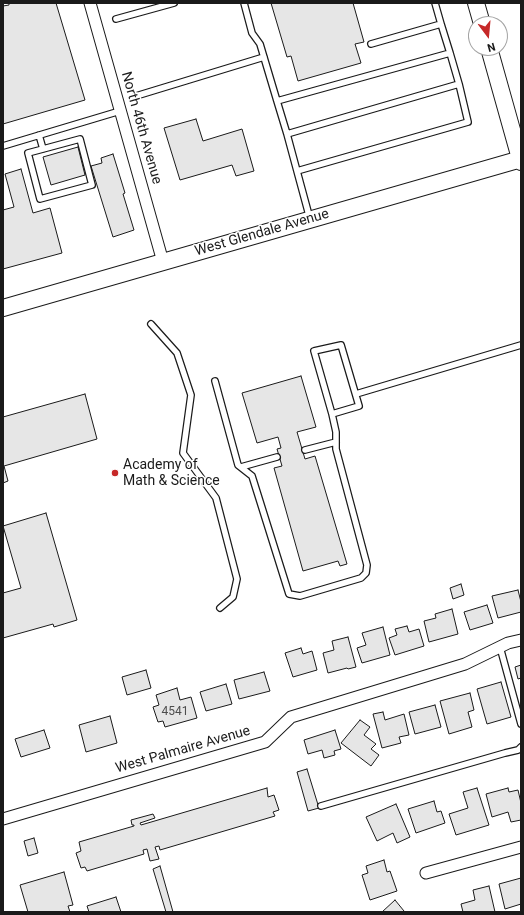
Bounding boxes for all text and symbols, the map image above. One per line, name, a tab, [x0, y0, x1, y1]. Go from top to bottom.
north arrow	[468, 16, 508, 56]
text: N	[486, 40, 497, 54]
street label: North 46th Avenue	[117, 70, 165, 186]
street label: West Glendale Avenue	[193, 206, 331, 260]
place label: Academy of Math & Science	[123, 457, 220, 490]
marker: Academy of Math & Science	[110, 468, 120, 478]
house number: 4541	[162, 705, 188, 719]
street label: West Palmaire Avenue	[114, 723, 252, 777]

